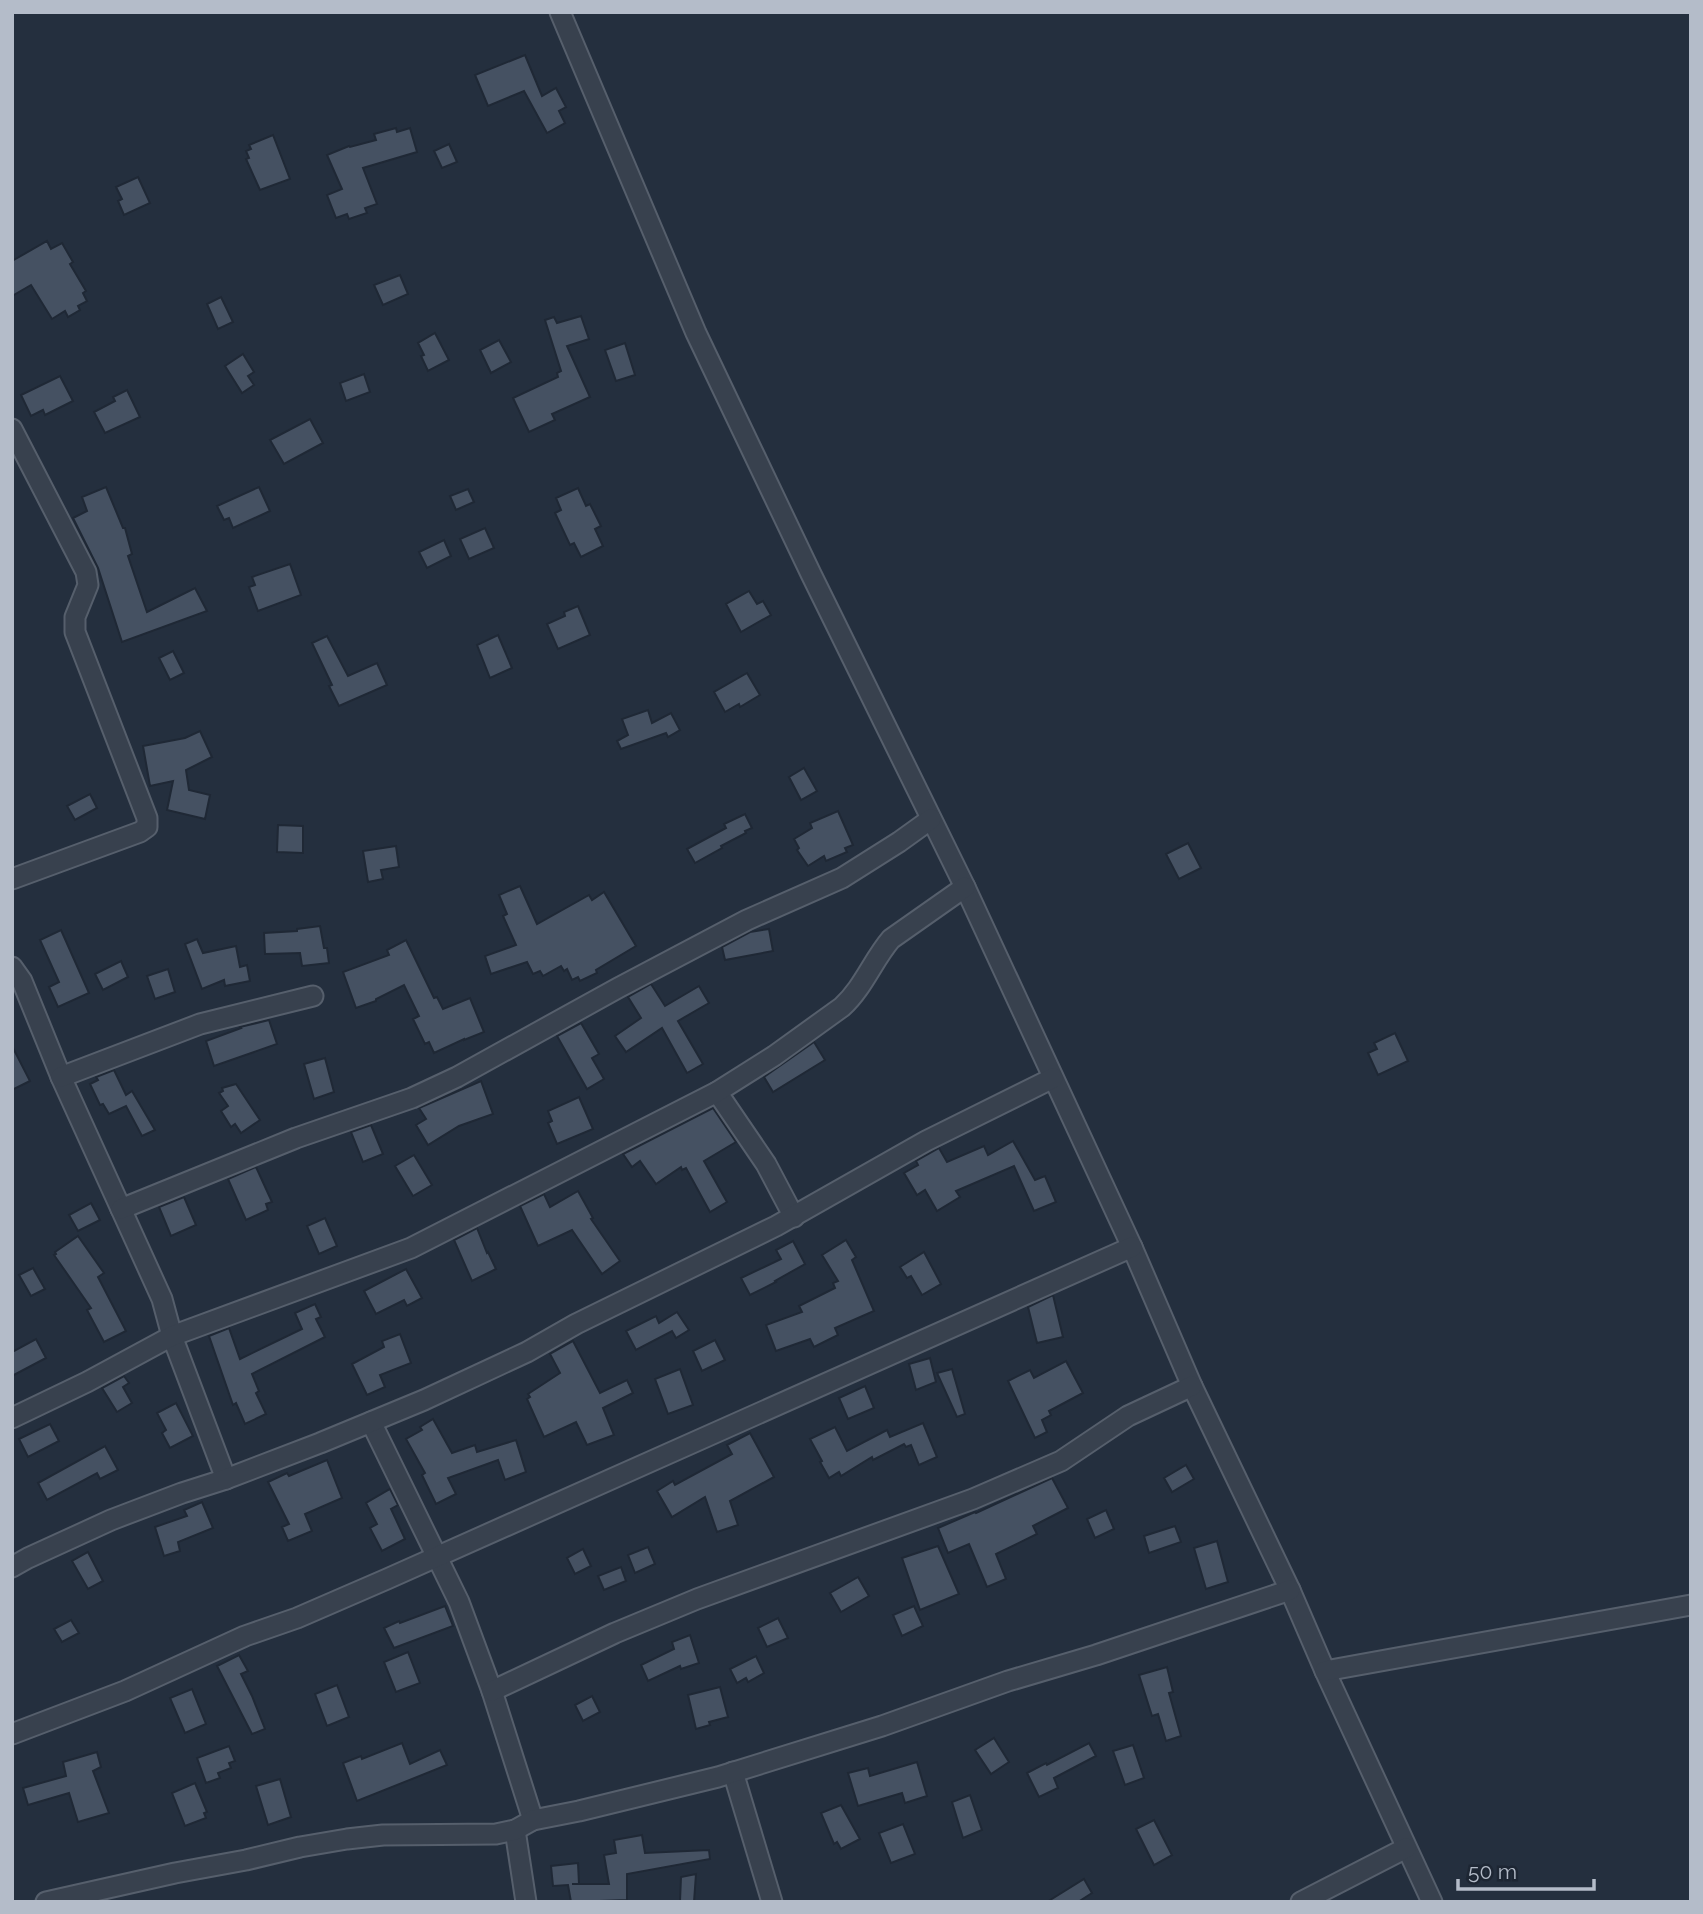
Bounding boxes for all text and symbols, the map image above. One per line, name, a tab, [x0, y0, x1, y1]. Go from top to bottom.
scale bar	[1458, 1848, 1594, 1892]
text: 50 m	[1468, 1859, 1517, 1884]

